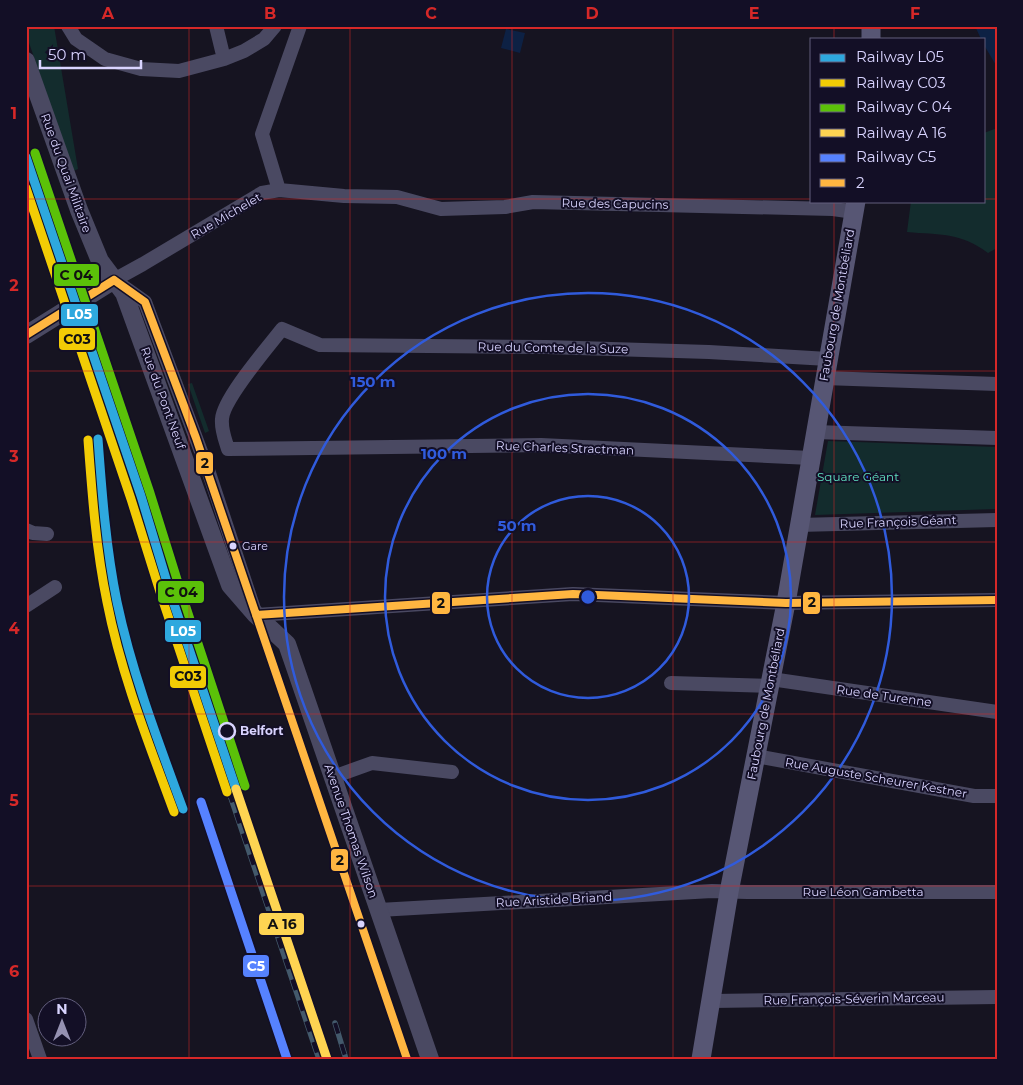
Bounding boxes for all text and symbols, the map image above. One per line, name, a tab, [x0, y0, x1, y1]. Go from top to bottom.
text: A	[101, 4, 115, 23]
text: B	[264, 4, 276, 23]
text: C	[425, 4, 437, 23]
text: D	[585, 4, 599, 23]
text: E	[749, 4, 759, 23]
text: F	[910, 4, 920, 23]
scale bar	[40, 38, 141, 70]
legend	[810, 38, 986, 202]
text: 50 m	[48, 45, 86, 64]
text: Railway L05	[856, 47, 944, 66]
text: Railway C03	[856, 73, 946, 92]
text: Railway C 04	[856, 97, 952, 116]
text: 1	[11, 104, 17, 123]
street label: Rue du Quai Militaire	[38, 111, 95, 235]
text: Railway A 16	[856, 123, 946, 142]
text: Railway C5	[856, 147, 936, 166]
text: 2	[856, 173, 865, 192]
street label: Rue Michelet	[188, 189, 264, 242]
street label: Rue des Capucins	[561, 195, 669, 212]
street label: Faubourg de Montbéliard	[816, 228, 857, 382]
line badge: C 04	[53, 263, 100, 287]
text: C 04	[59, 266, 93, 284]
text: 2	[9, 276, 19, 295]
line badge: L05	[60, 303, 99, 327]
text: L05	[66, 305, 92, 323]
line badge: C03	[58, 327, 96, 351]
text: C03	[63, 330, 91, 348]
street label: Rue du Comte de la Suze	[478, 339, 628, 356]
street label: Rue du Pont Neuf	[138, 345, 189, 452]
text: 150 m	[351, 372, 395, 391]
street label: Rue Charles Stractman	[496, 438, 634, 457]
text: 100 m	[421, 444, 467, 463]
text: 3	[8, 447, 19, 466]
line badge: 2	[195, 451, 214, 475]
text: 2	[201, 454, 209, 472]
park label: Square Géant	[817, 469, 899, 484]
street label: Rue François Géant	[839, 512, 957, 531]
text: 50 m	[497, 516, 537, 535]
place label: Gare	[242, 539, 268, 553]
marker: Gare	[228, 541, 238, 551]
line badge: C 04	[157, 580, 205, 604]
text: C 04	[164, 583, 198, 601]
centre of rings	[579, 588, 597, 606]
line badge: 2	[431, 591, 451, 615]
line badge: 2	[802, 591, 821, 615]
text: 2	[808, 593, 816, 611]
text: 2	[437, 594, 445, 612]
text: 4	[8, 619, 20, 638]
line badge: L05	[164, 619, 202, 643]
text: L05	[170, 622, 196, 640]
street label: Faubourg de Montbéliard	[743, 627, 788, 781]
line badge: C03	[169, 665, 207, 689]
text: C03	[174, 667, 202, 685]
street label: Rue de Turenne	[836, 681, 933, 710]
marker: Belfort	[218, 722, 236, 740]
place label: Belfort	[240, 723, 284, 738]
street label: Rue Auguste Scheurer Kestner	[784, 754, 968, 801]
street label: Avenue Thomas Wilson	[321, 762, 381, 900]
text: 5	[9, 791, 19, 810]
line badge: 2	[330, 848, 349, 872]
text: 2	[336, 851, 344, 869]
street label: Rue Léon Gambetta	[802, 884, 924, 899]
street label: Rue Aristide Briand	[495, 889, 613, 910]
line badge: A 16	[258, 912, 305, 936]
text: A 16	[266, 915, 297, 933]
unlabelled marker	[356, 919, 366, 929]
line badge: C5	[242, 954, 270, 978]
text: C5	[247, 957, 265, 975]
text: 6	[9, 962, 19, 981]
street label: Rue François-Séverin Marceau	[763, 989, 945, 1008]
north arrow	[38, 998, 88, 1048]
text: N	[56, 1000, 68, 1018]

